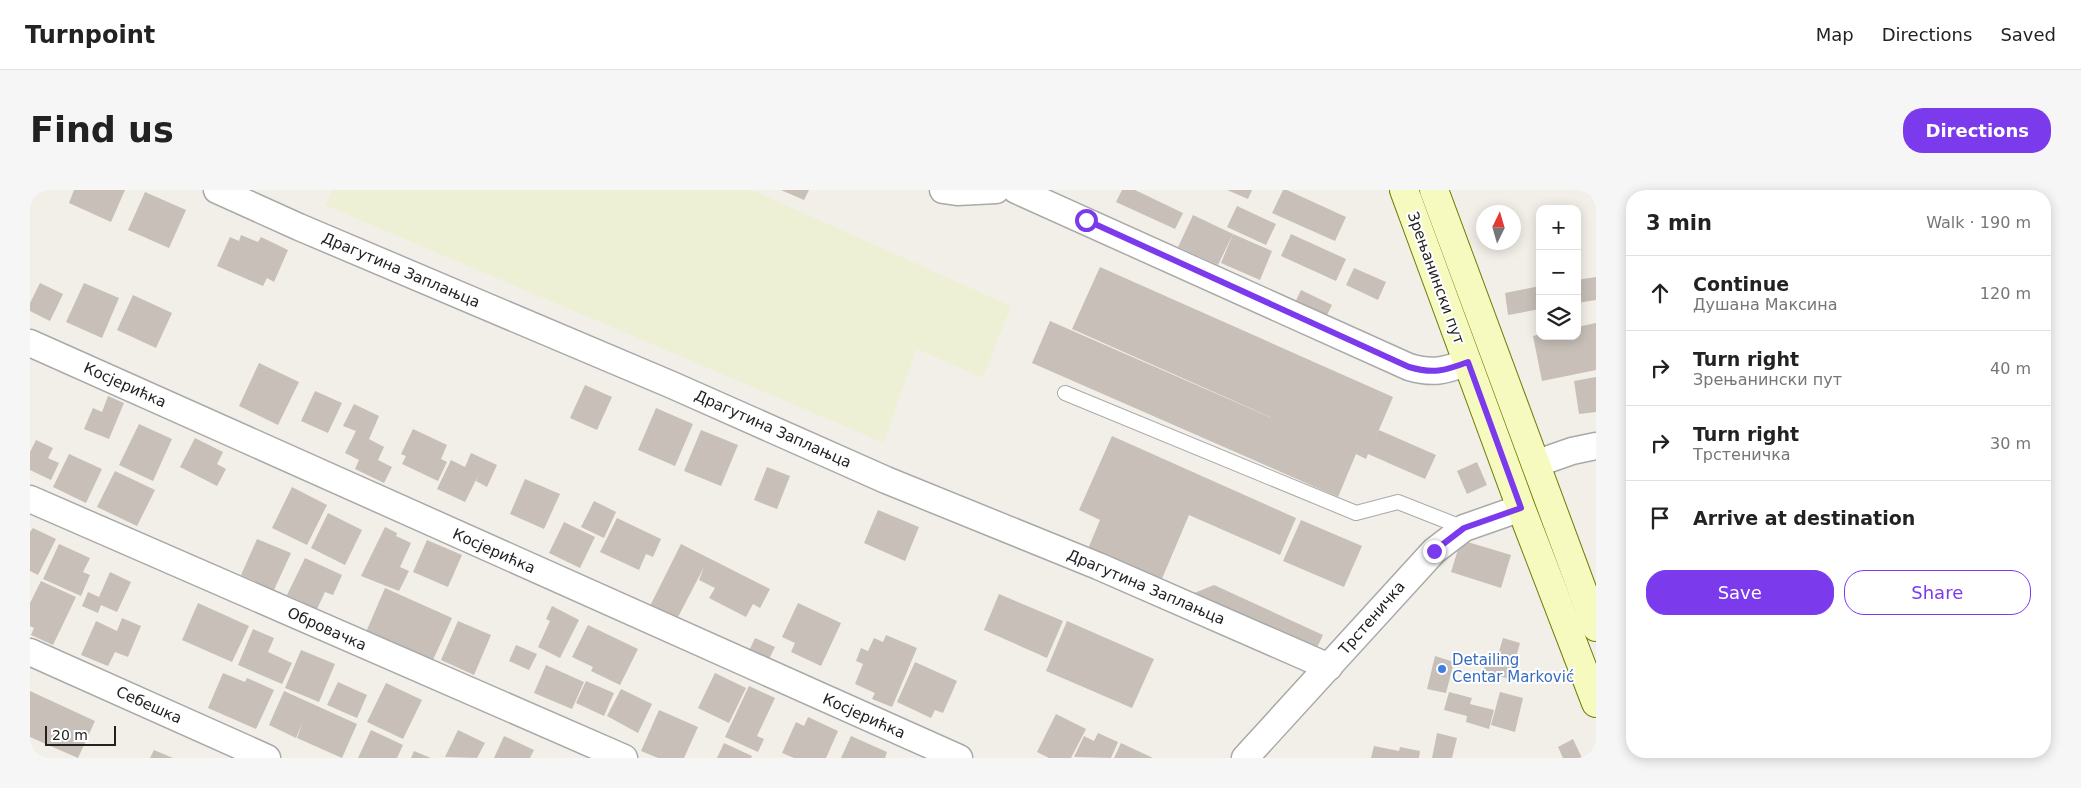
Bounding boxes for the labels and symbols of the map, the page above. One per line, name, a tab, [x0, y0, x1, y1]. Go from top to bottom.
north arrow	[1476, 205, 1521, 250]
route start	[1075, 209, 1098, 232]
street label: Зрењанински пут	[1404, 209, 1468, 347]
street label: Драгутина Заплањца	[319, 229, 483, 311]
street label: Косјерићка	[81, 359, 169, 411]
street label: Драгутина Заплањца	[692, 386, 854, 472]
street label: Косјерићка	[450, 525, 538, 577]
route end	[1423, 540, 1446, 563]
street label: Драгутина Заплањца	[1064, 546, 1228, 628]
street label: Трстеничка	[1335, 578, 1409, 659]
street label: Обровачка	[285, 604, 369, 654]
place label: Detailing Centar Marković	[1452, 651, 1574, 686]
marker: Detailing Centar Marković	[1436, 663, 1448, 675]
street label: Себешка	[113, 683, 185, 727]
street label: Косјерићка	[820, 690, 908, 742]
scale bar	[45, 723, 116, 746]

